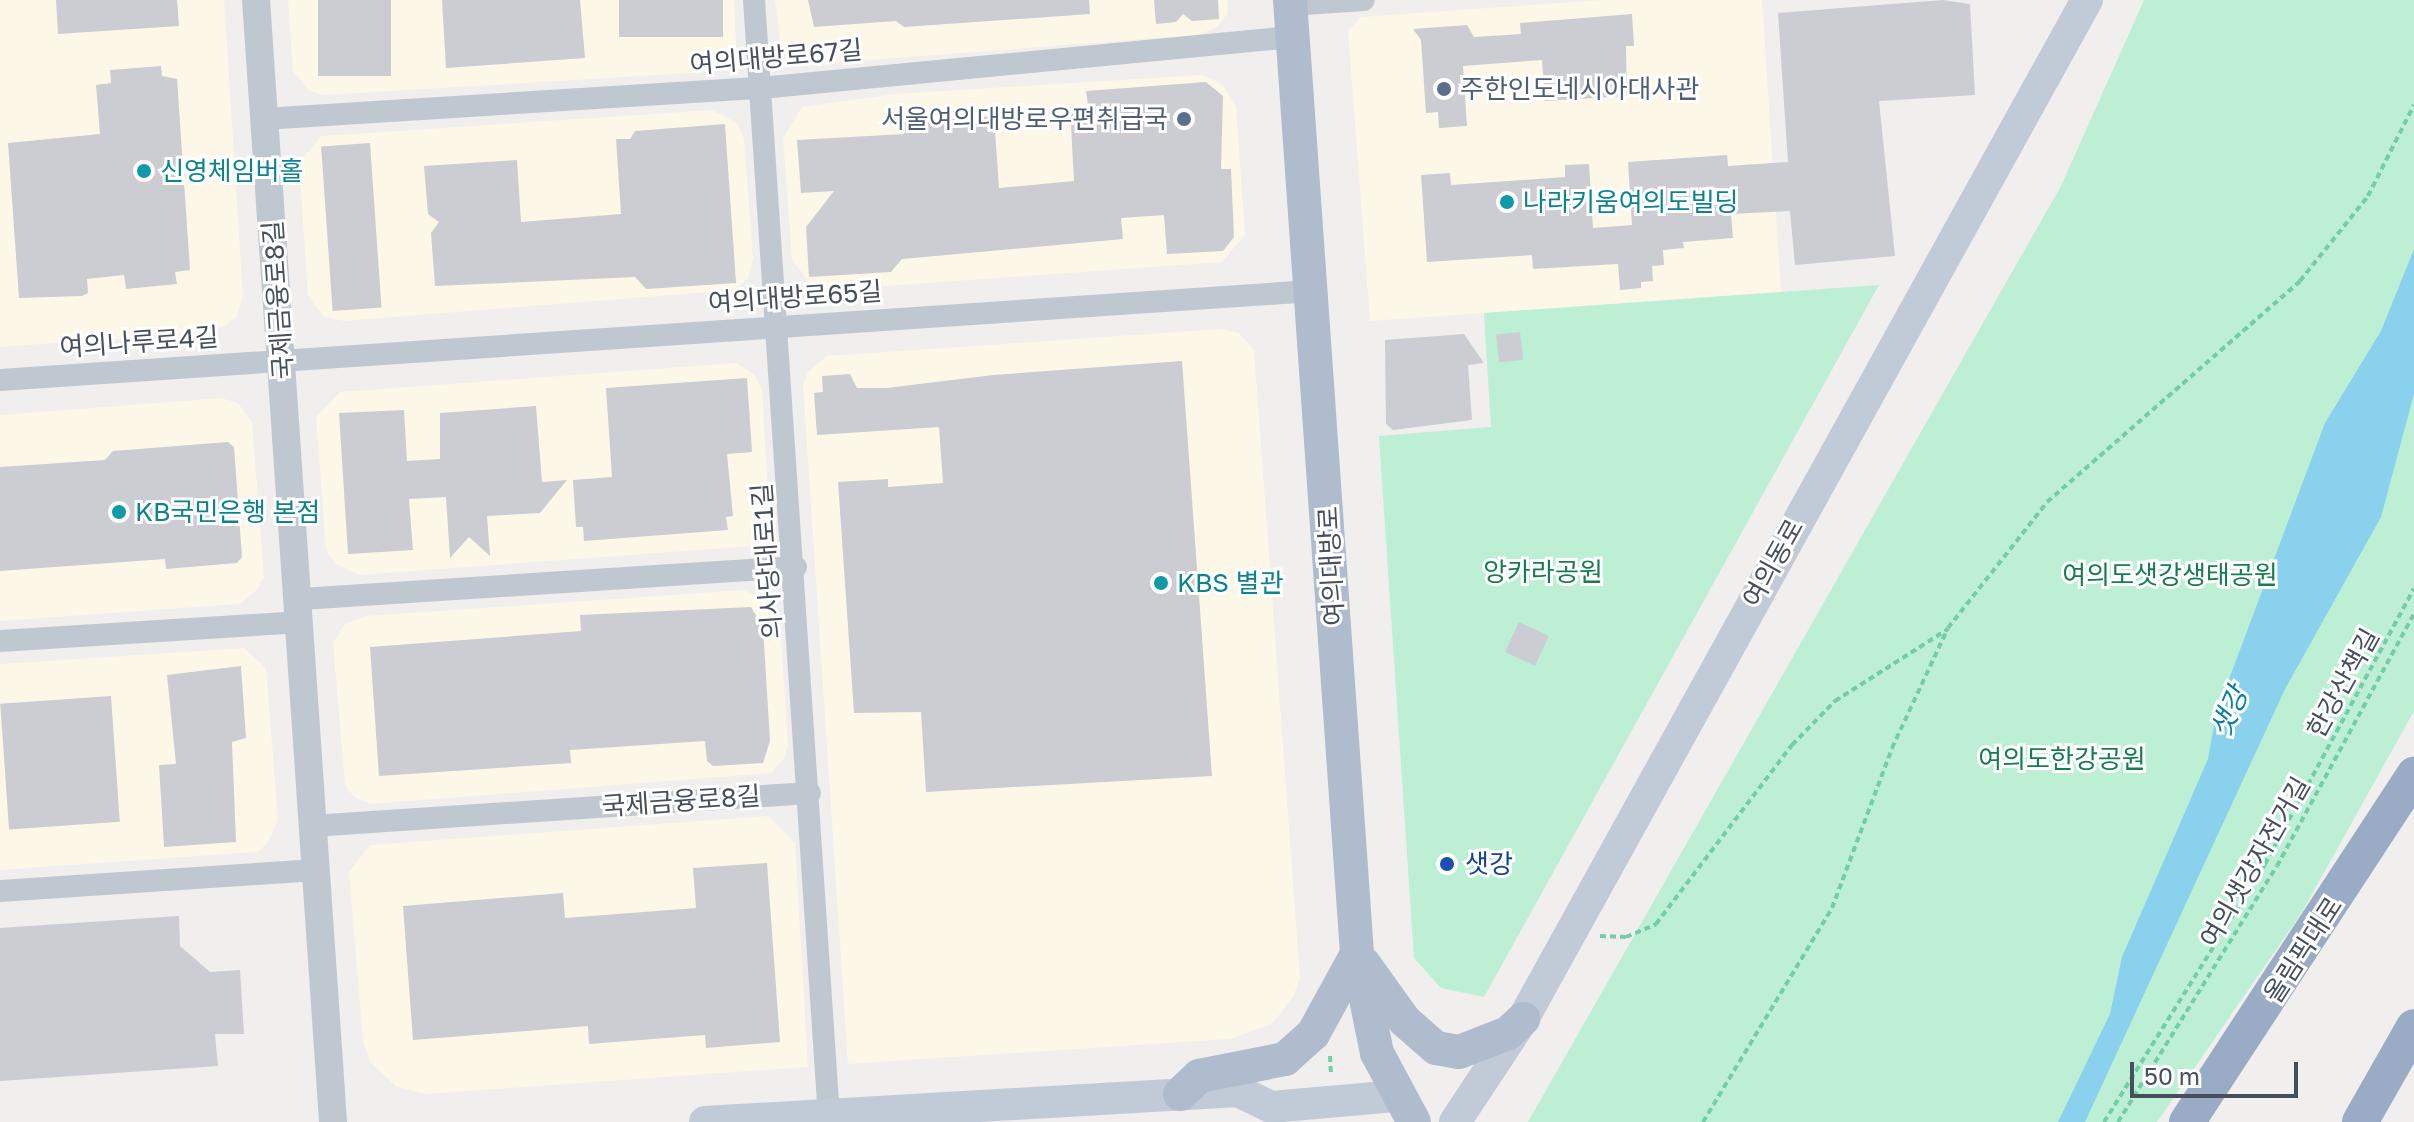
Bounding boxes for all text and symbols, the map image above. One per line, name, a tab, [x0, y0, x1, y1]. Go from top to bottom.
street label: 여의대방로67길	[688, 34, 864, 80]
place label: 주한인도네시아대사관	[1460, 73, 1699, 105]
marker: 주한인도네시아대사관	[1435, 80, 1453, 98]
place label: 서울여의대방로우편취급국	[881, 103, 1168, 135]
marker: 서울여의대방로우편취급국	[1175, 110, 1193, 128]
place label: 신영체임버홀	[160, 155, 304, 187]
marker: 신영체임버홀	[135, 162, 153, 180]
place label: 나라키움여의도빌딩	[1523, 186, 1738, 218]
marker: 나라키움여의도빌딩	[1498, 193, 1516, 211]
street label: 국제금융로8길	[257, 219, 299, 381]
street label: 여의대방로65길	[707, 275, 883, 319]
street label: 여의나루로4길	[58, 321, 220, 363]
street label: 의사당대로1길	[746, 482, 788, 640]
place label: KB국민은행 본점	[135, 496, 320, 528]
marker: KB국민은행 본점	[110, 503, 128, 521]
street label: 여의대방로	[1312, 505, 1350, 627]
street label: 여의동로	[1736, 514, 1810, 612]
park label: 앙카라공원	[1483, 556, 1603, 588]
park label: 여의도샛강생태공원	[2062, 559, 2278, 591]
place label: KBS 별관	[1177, 567, 1283, 599]
marker: KBS 별관	[1152, 574, 1170, 592]
street label: 한강산책길	[2300, 623, 2386, 743]
water label: 샛강	[2203, 682, 2255, 742]
park label: 여의도한강공원	[1978, 743, 2146, 775]
street label: 여의샛강자전거길	[2194, 771, 2316, 953]
street label: 국제금융로8길	[600, 780, 762, 822]
place label: 샛강	[1465, 848, 1513, 880]
marker: 샛강	[1436, 853, 1458, 875]
street label: 올림픽대로	[2257, 891, 2349, 1009]
scale bar	[2134, 1046, 2302, 1096]
text: 50 m	[2144, 1061, 2200, 1090]

